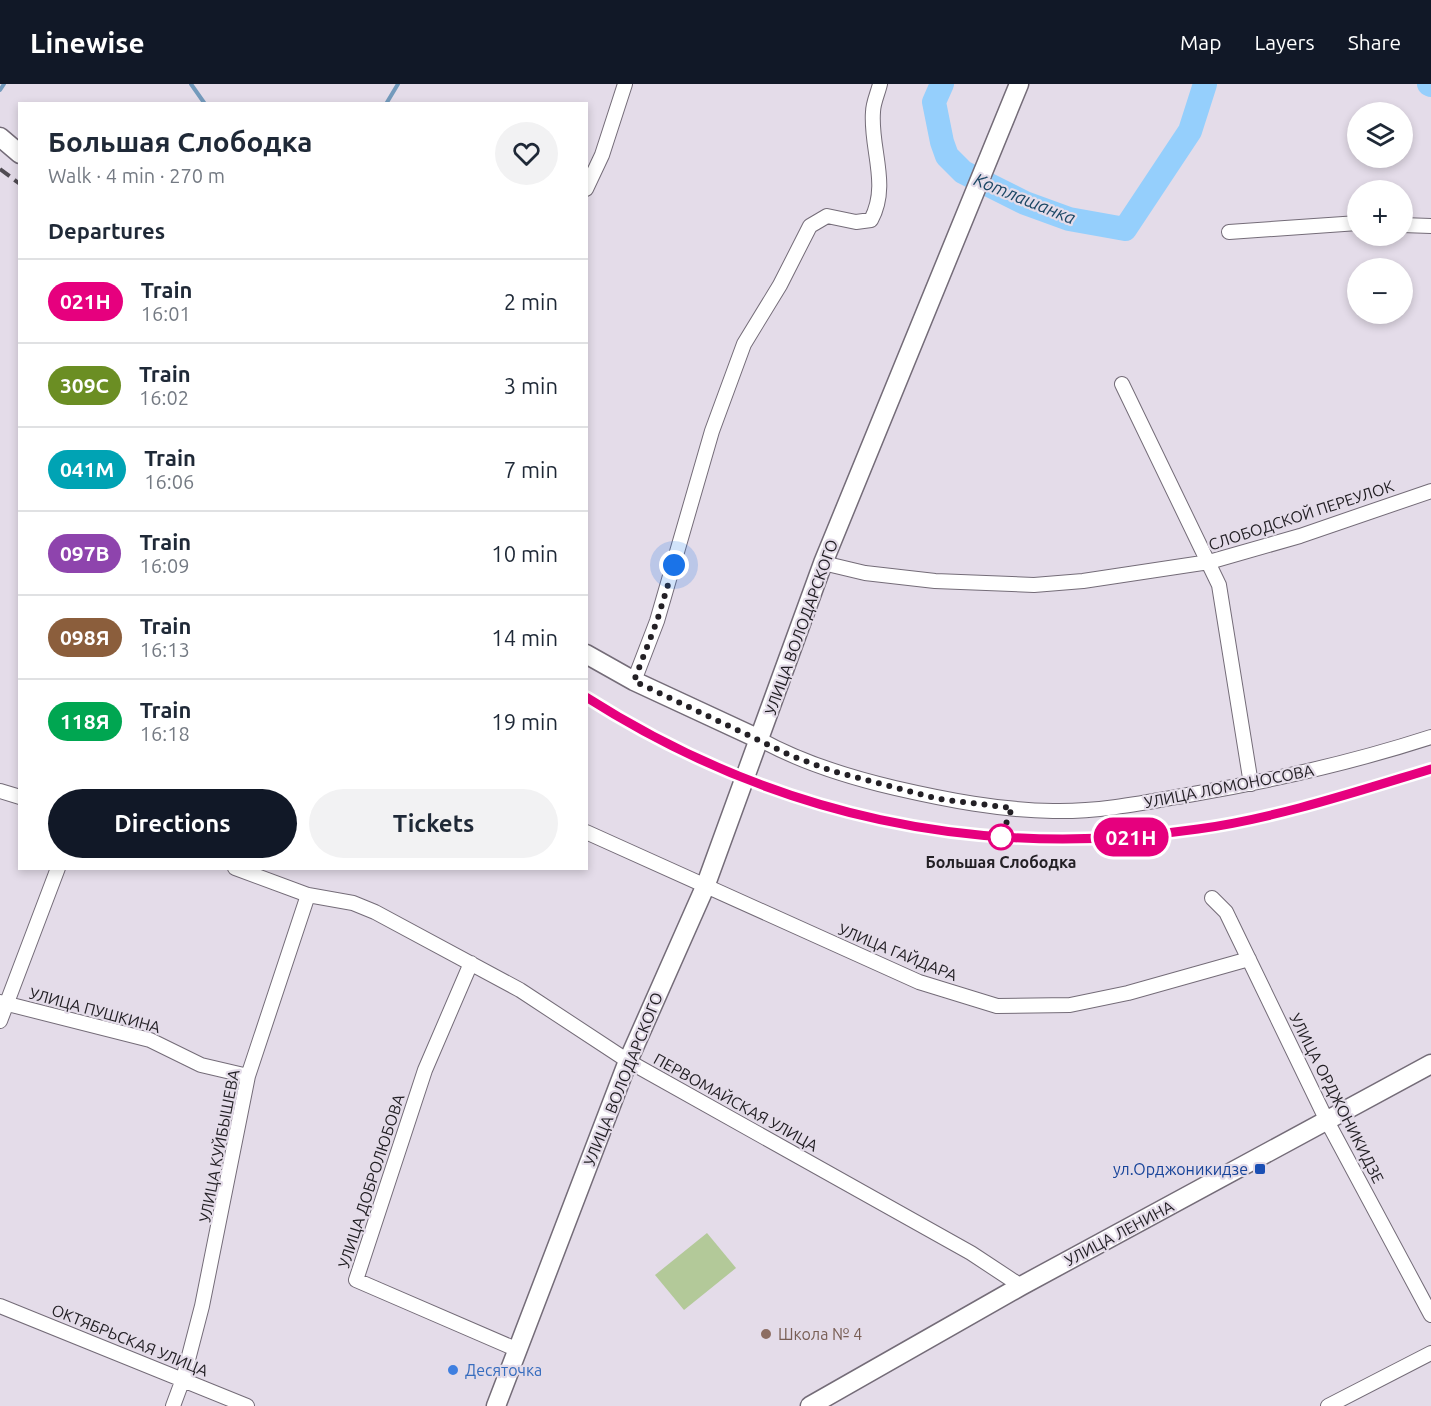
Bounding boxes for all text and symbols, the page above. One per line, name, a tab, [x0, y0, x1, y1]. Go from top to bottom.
text: Linewise	[30, 27, 145, 58]
text: Map	[1180, 30, 1221, 54]
text: Layers	[1254, 30, 1315, 54]
text: Share	[1348, 30, 1401, 54]
map controls	[1347, 102, 1413, 324]
button: layers	[1347, 102, 1413, 168]
button: heart	[495, 122, 558, 185]
text: Большая Слободка	[48, 126, 313, 157]
text: Walk · 4 min · 270 m	[48, 164, 225, 187]
water label: Котлашанка	[971, 169, 1079, 228]
button: +	[1347, 180, 1413, 246]
text: Departures	[48, 218, 165, 243]
button: −	[1347, 258, 1413, 324]
text: Train	[141, 277, 192, 302]
text: 021Н	[60, 289, 111, 313]
text: 2 min	[504, 289, 558, 314]
text: 16:01	[141, 302, 191, 325]
text: Train	[139, 361, 191, 386]
text: 309С	[60, 373, 109, 397]
text: 3 min	[504, 373, 558, 398]
text: 16:02	[139, 386, 189, 409]
text: Train	[144, 445, 196, 470]
text: 041М	[60, 457, 114, 481]
text: 7 min	[504, 457, 558, 482]
text: 16:06	[144, 470, 194, 493]
street label: СЛОБОДСКОЙ ПЕРЕУЛОК	[1206, 475, 1396, 553]
text: Train	[139, 529, 191, 554]
street label: УЛИЦА ВОЛОДАРСКОГО	[761, 537, 841, 717]
text: 097В	[60, 541, 109, 565]
text: 10 min	[491, 541, 558, 566]
your location	[659, 550, 689, 580]
text: 16:09	[139, 554, 190, 577]
text: Train	[140, 613, 191, 638]
text: 098Я	[60, 625, 110, 649]
text: 14 min	[491, 625, 558, 650]
text: 16:13	[140, 638, 190, 661]
text: Train	[140, 697, 191, 722]
text: 118Я	[60, 709, 110, 733]
text: 19 min	[491, 709, 558, 734]
text: 16:18	[140, 722, 190, 745]
street label: УЛИЦА ЛОМОНОСОВА	[1143, 761, 1316, 811]
button: Directions	[48, 789, 297, 858]
button: Tickets	[309, 789, 558, 858]
line badge: 021Н	[1089, 818, 1173, 856]
marker: Большая Слободка	[988, 824, 1014, 850]
text: 021Н	[1106, 825, 1156, 849]
place label: Большая Слободка	[925, 853, 1077, 871]
street label: УЛИЦА ГАЙДАРА	[836, 919, 961, 984]
street label: УЛИЦА ПУШКИНА	[28, 984, 163, 1036]
street label: УЛИЦА ВОЛОДАРСКОГО	[580, 990, 666, 1168]
street label: УЛИЦА ОРДЖОНИКИДЗЕ	[1286, 1010, 1388, 1186]
street label: ПЕРВОМАЙСКАЯ УЛИЦА	[651, 1048, 822, 1155]
street label: УЛИЦА КУЙБЫШЕВА	[194, 1067, 243, 1224]
street label: УЛИЦА ДОБРОЛЮБОВА	[334, 1091, 408, 1270]
place label: ул.Орджоникидзе	[1113, 1160, 1248, 1178]
marker: ул.Орджоникидзе	[1253, 1162, 1267, 1176]
street label: УЛИЦА ЛЕНИНА	[1062, 1196, 1177, 1269]
street label: ОКТЯБРЬСКАЯ УЛИЦА	[49, 1300, 212, 1380]
place label: Школа № 4	[778, 1325, 862, 1343]
marker: Школа № 4	[759, 1327, 773, 1341]
place label: Десяточка	[465, 1361, 542, 1379]
marker: Десяточка	[446, 1363, 460, 1377]

